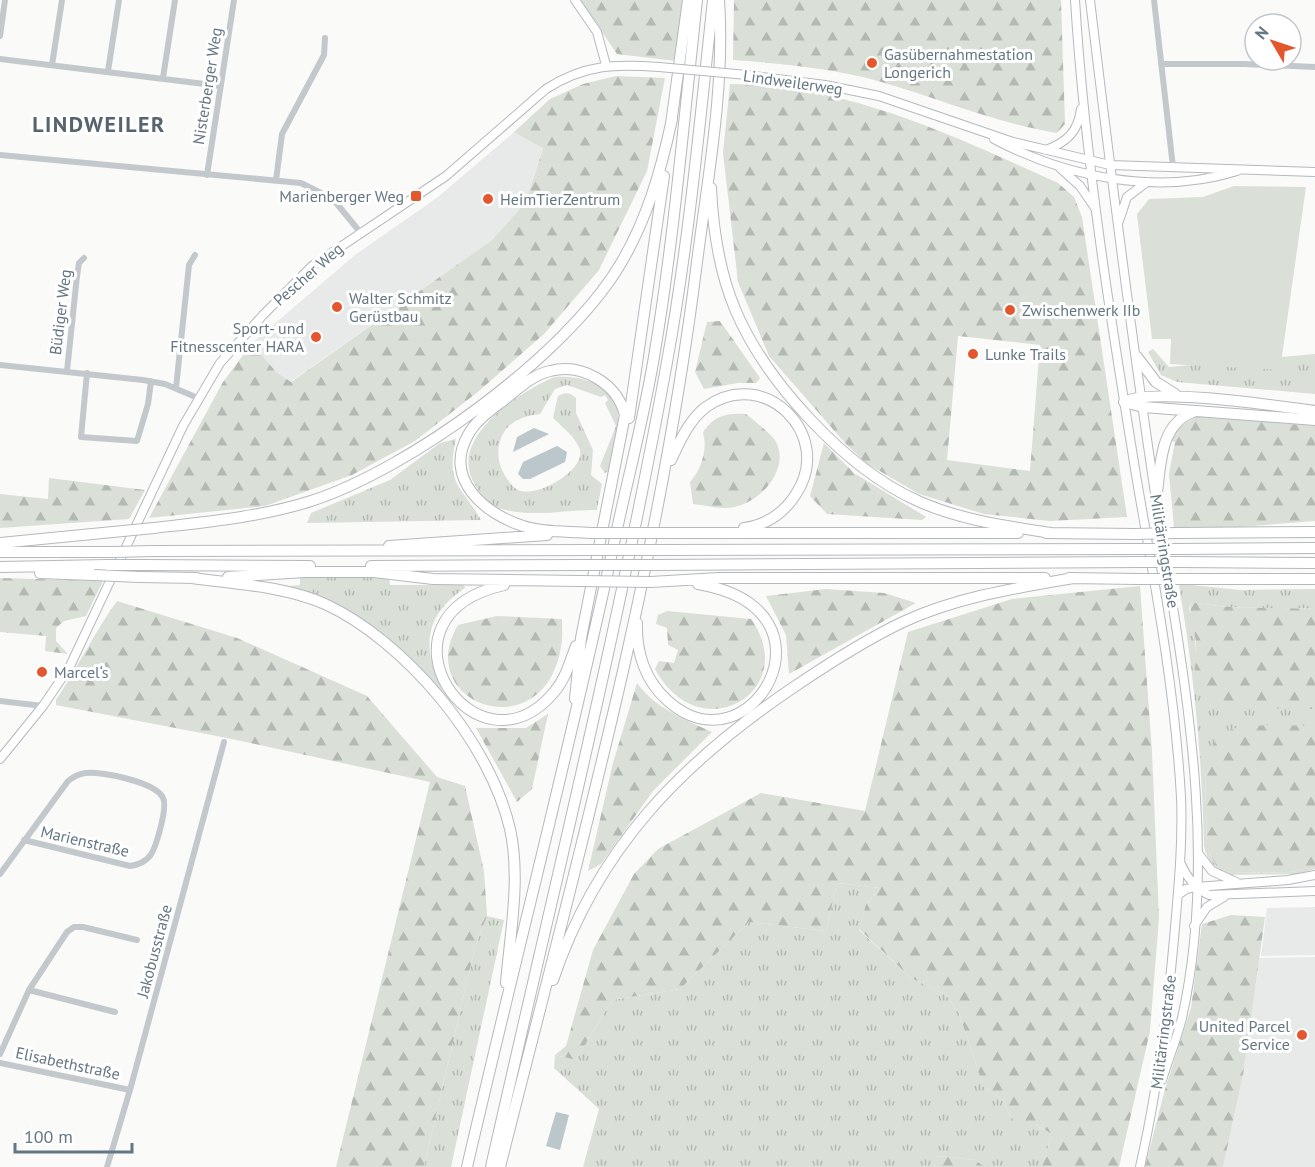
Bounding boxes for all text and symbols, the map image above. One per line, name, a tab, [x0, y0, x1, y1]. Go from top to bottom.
north arrow	[1243, 12, 1303, 72]
text: N	[1250, 22, 1272, 43]
street label: Nisterberger Weg	[188, 26, 226, 146]
place label: Gasübernahmestation Longerich	[884, 44, 1033, 82]
marker: Gasübernahmestation Longerich	[865, 56, 879, 70]
street label: Lindweilerweg	[742, 65, 844, 99]
district label: LINDWEILER	[32, 110, 166, 138]
place label: Marienberger Weg	[279, 186, 404, 206]
marker: Marienberger Weg	[409, 189, 423, 203]
place label: HeimTierZentrum	[500, 189, 620, 209]
marker: HeimTierZentrum	[481, 192, 495, 206]
street label: Pescher Weg	[269, 238, 347, 310]
street label: Büdiger Weg	[45, 268, 75, 356]
place label: Walter Schmitz Gerüstbau	[349, 288, 452, 326]
marker: Walter Schmitz Gerüstbau	[330, 300, 344, 314]
place label: Zwischenwerk IIb	[1022, 300, 1140, 320]
marker: Zwischenwerk IIb	[1003, 303, 1017, 317]
place label: Sport- und Fitnesscenter HARA	[170, 318, 305, 356]
marker: Sport- und Fitnesscenter HARA	[309, 330, 323, 344]
place label: Lunke Trails	[985, 344, 1066, 364]
marker: Lunke Trails	[966, 347, 980, 361]
street label: Militärringstraße	[1146, 493, 1184, 609]
place label: Marcel‘s	[54, 662, 109, 682]
marker: Marcel‘s	[35, 665, 49, 679]
street label: Marienstraße	[39, 821, 131, 861]
street label: Jakobusstraße	[132, 902, 176, 1001]
street label: Militärringstraße	[1146, 974, 1180, 1090]
place label: United Parcel Service	[1199, 1016, 1290, 1054]
marker: United Parcel Service	[1295, 1028, 1309, 1042]
street label: Elisabethstraße	[14, 1042, 122, 1084]
scale bar	[15, 1116, 132, 1154]
text: 100 m	[24, 1125, 73, 1148]

